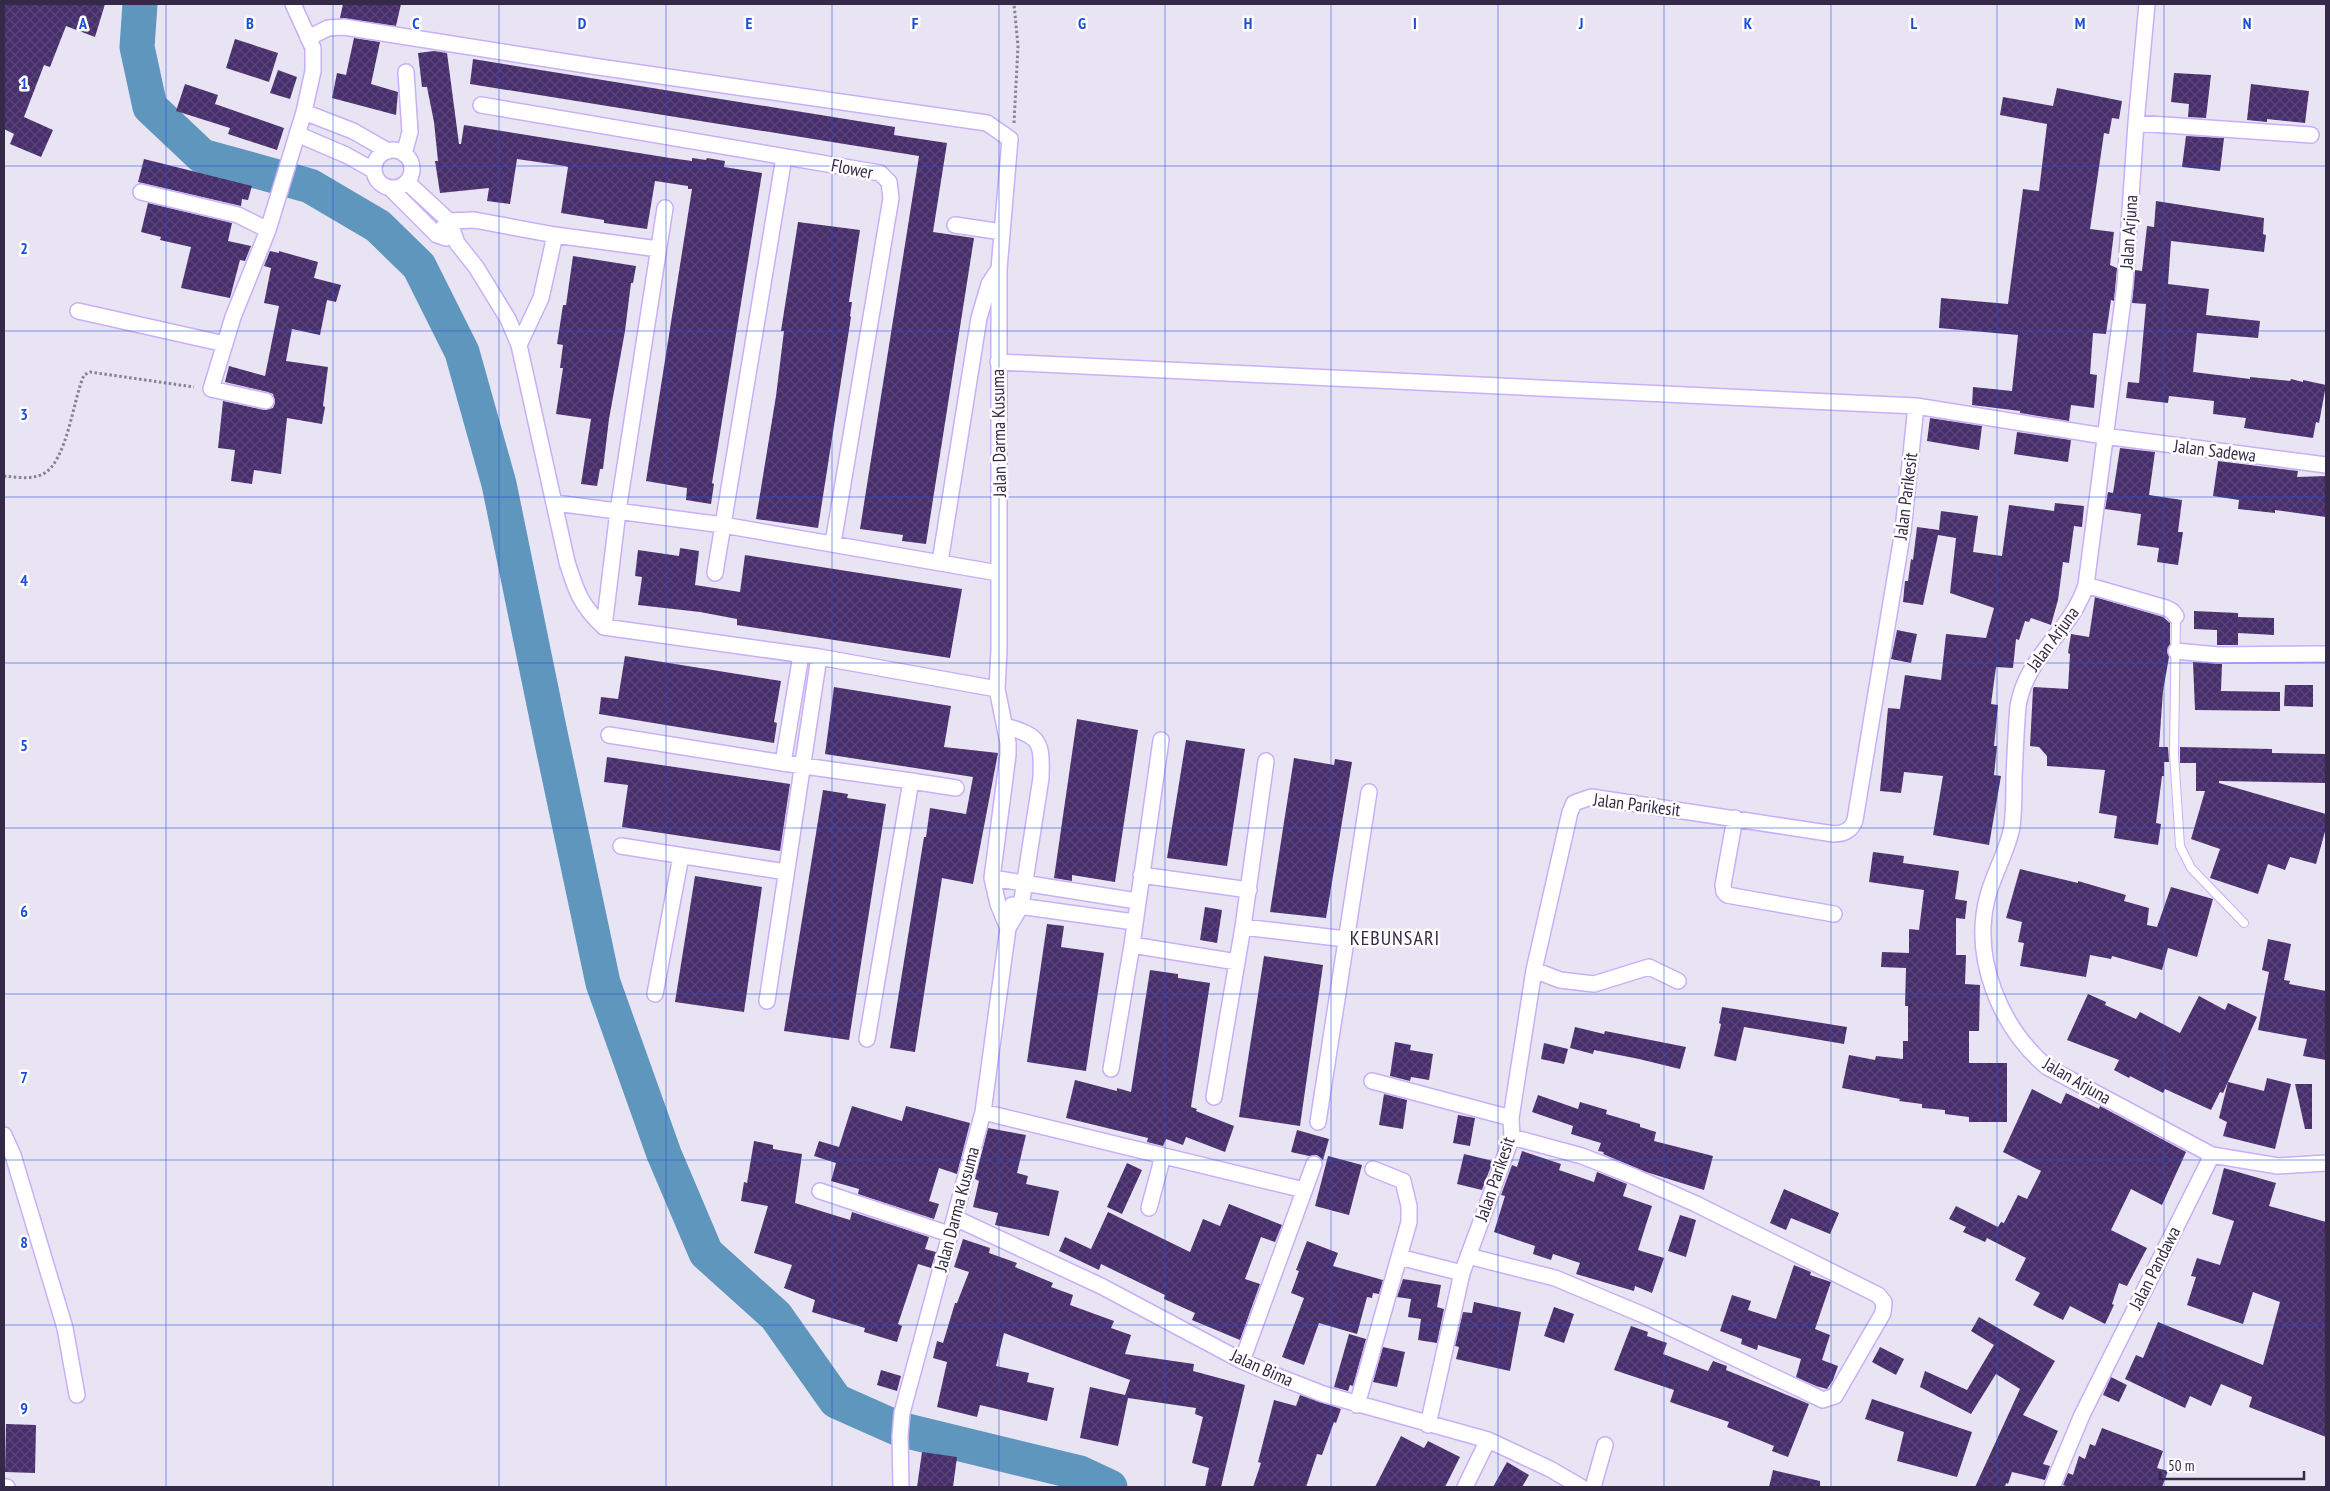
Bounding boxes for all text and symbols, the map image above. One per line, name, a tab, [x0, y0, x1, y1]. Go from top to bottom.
text: A	[78, 13, 88, 33]
text: B	[246, 13, 254, 33]
text: C	[412, 13, 420, 33]
text: D	[578, 13, 587, 33]
text: E	[746, 13, 753, 33]
text: F	[912, 13, 919, 33]
text: G	[1078, 13, 1086, 33]
text: H	[1244, 13, 1252, 33]
text: I	[1413, 13, 1417, 33]
text: J	[1578, 13, 1583, 33]
text: K	[1744, 13, 1753, 33]
text: L	[1911, 13, 1918, 33]
text: M	[2075, 13, 2085, 33]
text: N	[2243, 13, 2251, 33]
text: 1	[20, 73, 28, 93]
street label: Flower	[829, 153, 875, 184]
street label: Jalan Arjuna	[2114, 194, 2143, 271]
text: 2	[20, 238, 28, 258]
street label: Jalan Darma Kusuma	[986, 369, 1011, 498]
text: 3	[20, 404, 28, 424]
street label: Jalan Sadewa	[2172, 434, 2257, 467]
street label: Jalan Parikesit	[1889, 451, 1922, 542]
text: 4	[20, 570, 28, 590]
street label: Jalan Arjuna	[2021, 602, 2084, 676]
text: 5	[20, 735, 28, 755]
street label: Jalan Parikesit	[1591, 788, 1682, 821]
text: 6	[20, 901, 28, 921]
district label: KEBUNSARI	[1350, 925, 1440, 951]
street label: Jalan Arjuna	[2038, 1052, 2115, 1109]
text: 7	[20, 1067, 28, 1087]
street label: Jalan Parikesit	[1469, 1134, 1520, 1225]
street label: Jalan Darma Kusuma	[929, 1144, 984, 1275]
street label: Jalan Pandawa	[2123, 1222, 2185, 1314]
text: 8	[20, 1232, 28, 1252]
street label: Jalan Bima	[1226, 1343, 1297, 1391]
text: 9	[20, 1398, 28, 1418]
scale bar	[2160, 1448, 2304, 1480]
text: 50 m	[2168, 1456, 2194, 1475]

